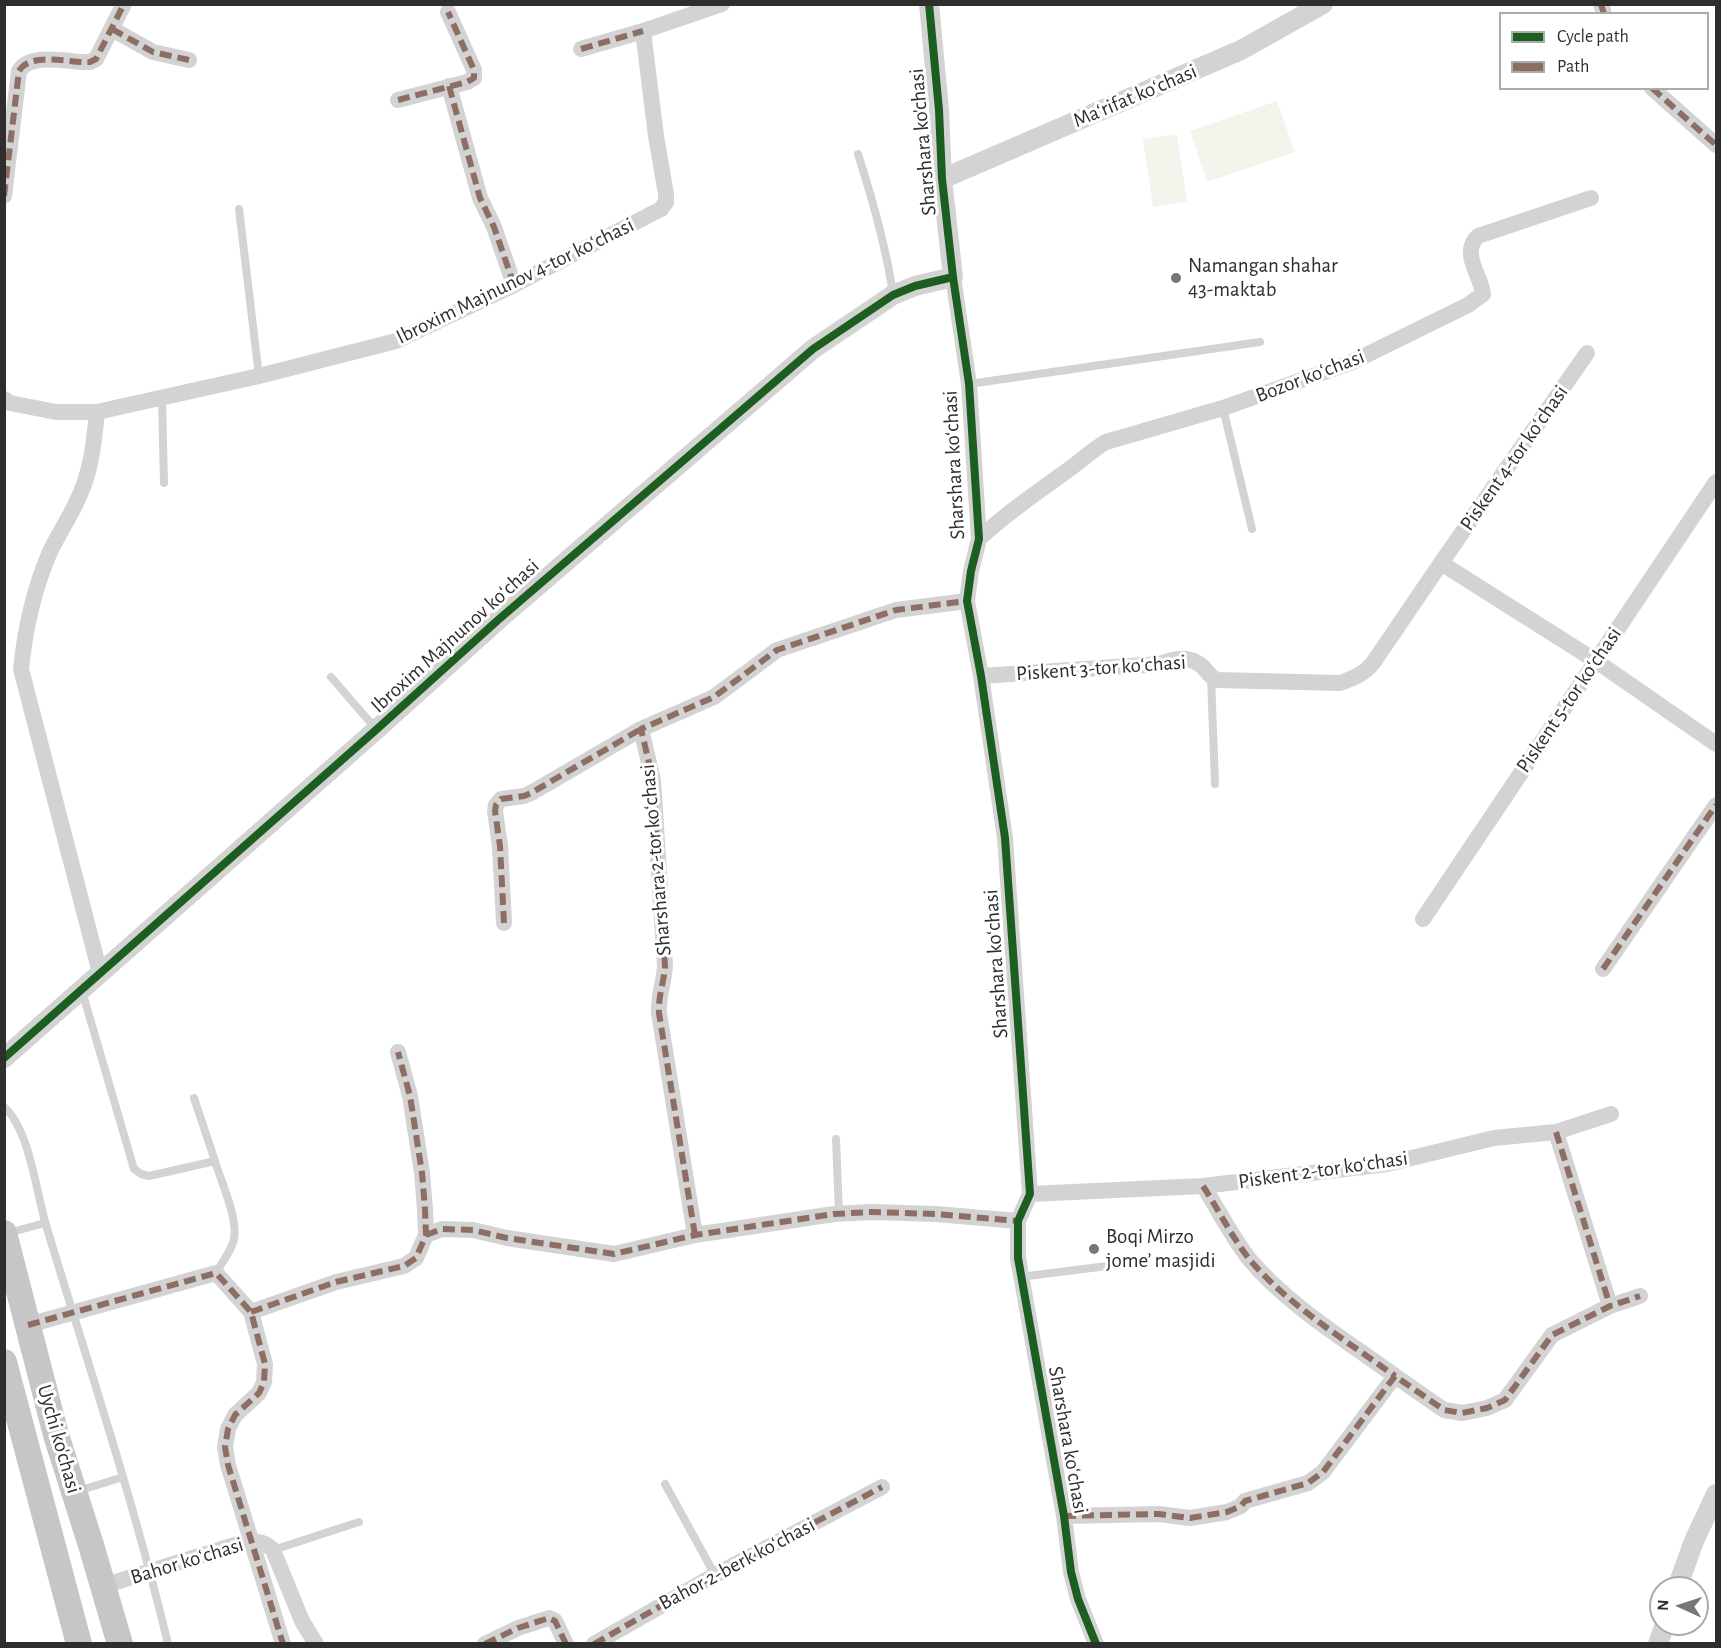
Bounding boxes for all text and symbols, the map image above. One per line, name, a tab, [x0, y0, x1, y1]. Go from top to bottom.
legend	[1499, 12, 1709, 90]
text: Cycle path	[1557, 28, 1629, 46]
text: Path	[1557, 58, 1589, 76]
street label: Maʻrifat koʻchasi	[1069, 59, 1201, 133]
street label: Sharshara ko'chasi	[904, 67, 942, 217]
street label: Ibroxim Majnunov 4-tor koʻchasi	[392, 212, 638, 350]
place label: Namangan shahar 43-maktab	[1188, 253, 1338, 303]
marker: Namangan shahar 43-maktab	[1169, 271, 1183, 285]
street label: Bozor koʻchasi	[1252, 344, 1368, 408]
street label: Piskent 4-tor koʻchasi	[1454, 380, 1574, 536]
street label: Sharshara koʻchasi	[938, 390, 970, 540]
street label: Ibroxim Majnunov koʻchasi	[366, 554, 544, 718]
street label: Piskent 5-tor koʻchasi	[1511, 622, 1627, 778]
street label: Piskent 3-tor koʻchasi	[1015, 649, 1187, 687]
street label: Sharshara 2-tor koʻchasi	[635, 763, 677, 957]
street label: Sharshara koʻchasi	[978, 889, 1014, 1039]
street label: Piskent 2-tor koʻchasi	[1237, 1146, 1409, 1194]
place label: Boqi Mirzo jome’ masjidi	[1106, 1224, 1215, 1274]
marker: Boqi Mirzo jome’ masjidi	[1087, 1242, 1101, 1256]
street label: Sharshara koʻchasi	[1043, 1364, 1093, 1516]
street label: Uychi ko'chasi	[31, 1382, 87, 1496]
street label: Bahor 2-berk koʻchasi	[655, 1512, 819, 1616]
street label: Bahor koʻchasi	[127, 1532, 247, 1590]
north arrow	[1649, 1576, 1709, 1636]
text: N	[1655, 1599, 1671, 1611]

